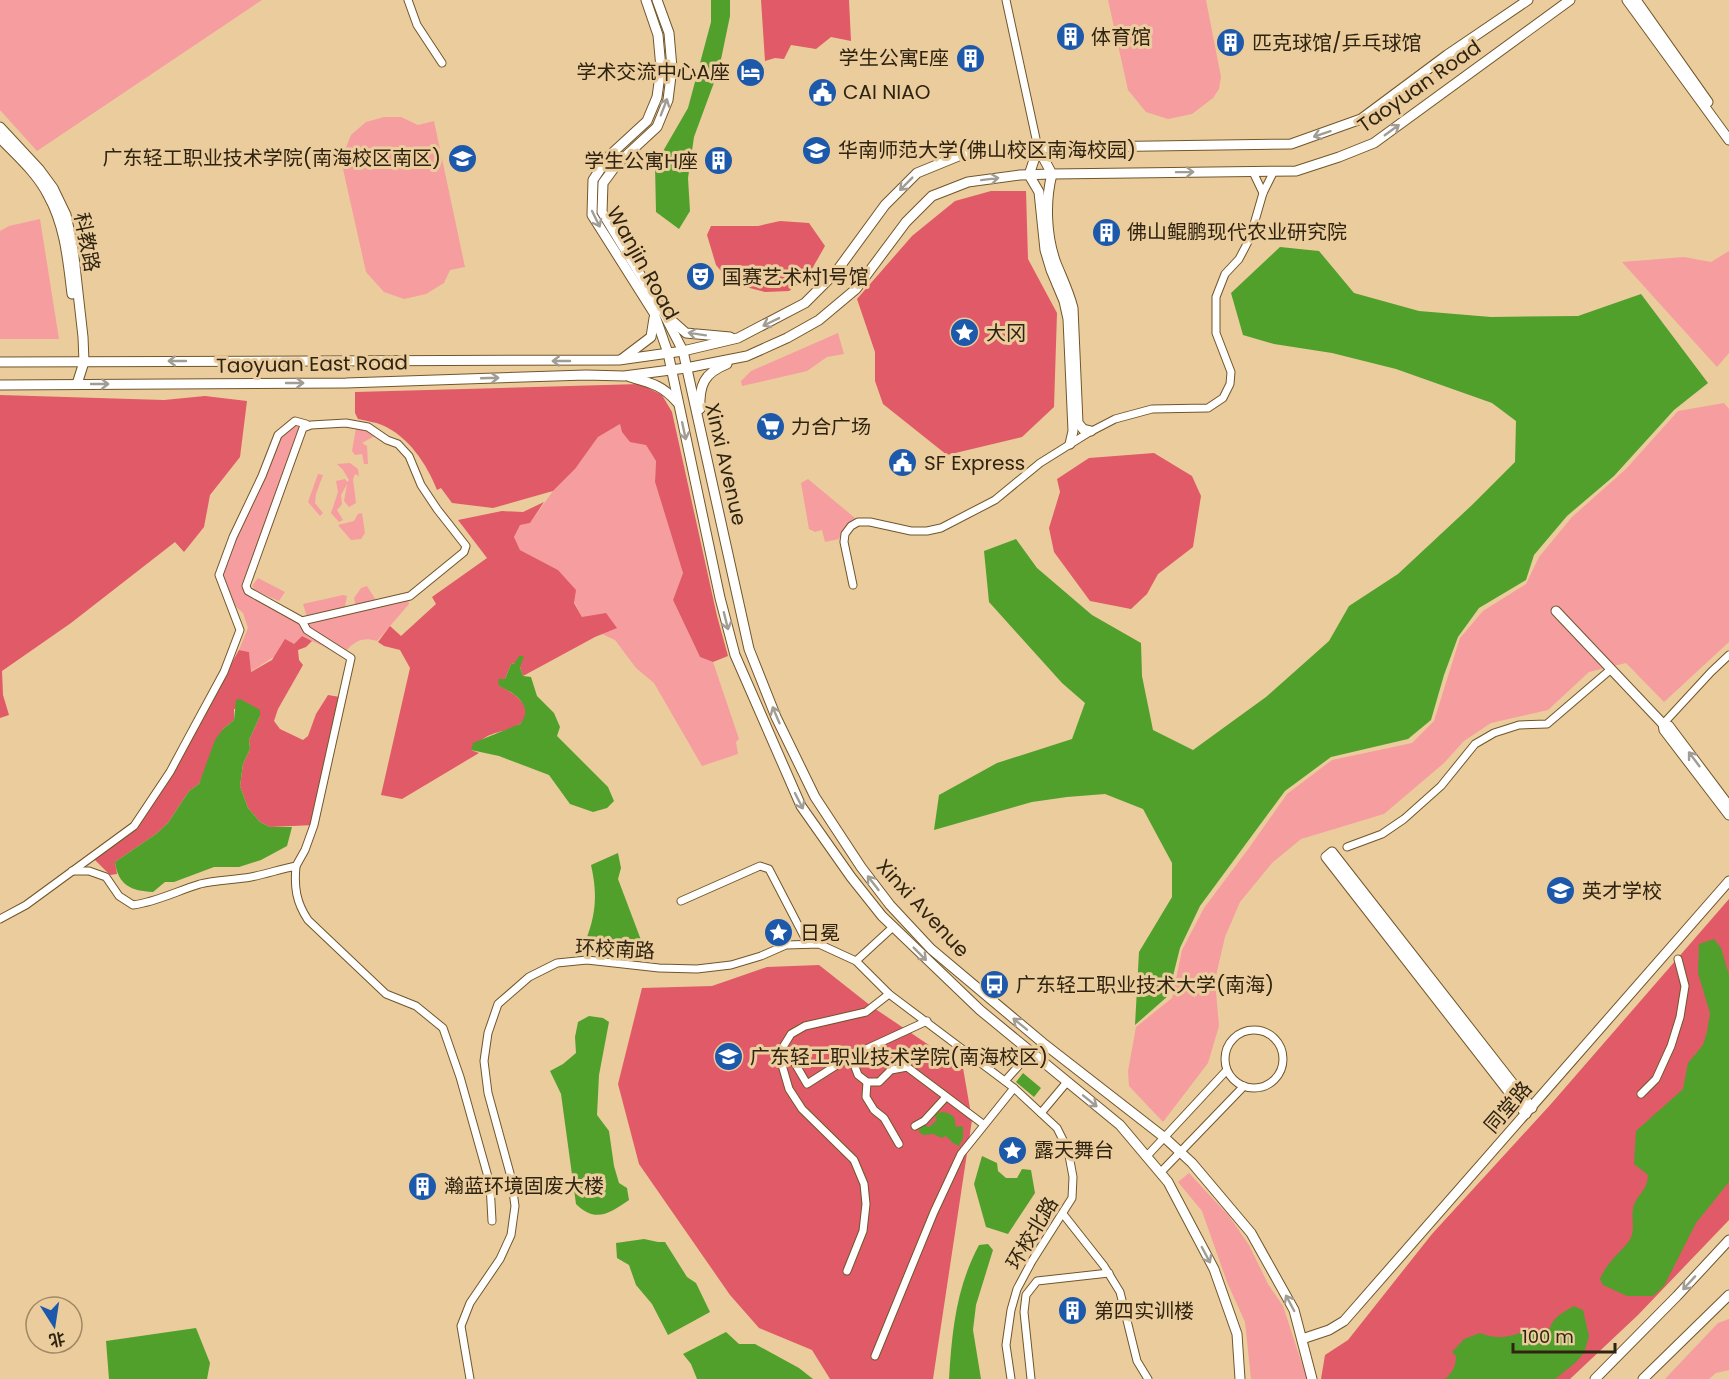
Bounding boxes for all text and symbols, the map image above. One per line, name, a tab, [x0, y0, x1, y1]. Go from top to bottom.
building icon: 体育馆	[1054, 21, 1086, 53]
place label: 体育馆	[1091, 23, 1151, 51]
building icon: 匹克球馆/乒乓球馆	[1215, 27, 1247, 59]
place label: 匹克球馆/乒乓球馆	[1252, 29, 1422, 57]
street label: Taoyuan Road	[1352, 33, 1486, 139]
building icon: 学生公寓E座	[954, 42, 986, 74]
place label: 学生公寓E座	[839, 44, 949, 72]
hotel icon: 学术交流中心A座	[735, 56, 767, 88]
place label: 学术交流中心A座	[577, 58, 730, 86]
public building icon: CAI NIAO	[806, 76, 838, 108]
place label: CAI NIAO	[843, 78, 930, 106]
one-way arrow	[660, 98, 671, 117]
one-way arrow	[1383, 124, 1399, 136]
one-way arrow	[1313, 130, 1332, 141]
school or university icon: 华南师范大学(佛山校区南海校园)	[801, 134, 833, 166]
place label: 华南师范大学(佛山校区南海校园)	[838, 136, 1136, 164]
school or university icon: 广东轻工职业技术学院(南海校区南区)	[446, 142, 478, 174]
place label: 广东轻工职业技术学院(南海校区南区)	[103, 144, 441, 172]
building icon: 学生公寓H座	[703, 145, 735, 177]
place label: 学生公寓H座	[584, 147, 698, 175]
one-way arrow	[1175, 167, 1195, 178]
one-way arrow	[980, 173, 1000, 184]
one-way arrow	[898, 177, 913, 192]
street label: Wanjin Road	[600, 201, 686, 325]
street label: 科教路	[68, 210, 106, 274]
one-way arrow	[591, 210, 603, 228]
building icon: 佛山鲲鹏现代农业研究院	[1090, 216, 1122, 248]
place label: 佛山鲲鹏现代农业研究院	[1127, 218, 1347, 246]
theatre icon: 国赛艺术村1号馆	[685, 261, 717, 293]
place label: 国赛艺术村1号馆	[722, 263, 868, 291]
one-way arrow	[763, 316, 781, 328]
place icon: 大冈	[949, 317, 981, 349]
place label: 大冈	[986, 319, 1026, 347]
one-way arrow	[687, 329, 707, 340]
street label: Taoyuan East Road	[216, 348, 408, 380]
one-way arrow	[551, 355, 571, 367]
one-way arrow	[167, 356, 187, 367]
one-way arrow	[480, 373, 500, 384]
one-way arrow	[285, 377, 305, 389]
one-way arrow	[90, 378, 110, 390]
street label: Xinxi Avenue	[698, 400, 754, 528]
supermarket icon: 力合广场	[754, 411, 786, 443]
place label: 力合广场	[791, 413, 871, 441]
one-way arrow	[678, 421, 690, 440]
public building icon: SF Express	[887, 447, 919, 479]
place label: SF Express	[924, 449, 1025, 477]
one-way arrow	[720, 611, 732, 630]
one-way arrow	[770, 706, 781, 725]
one-way arrow	[1687, 751, 1700, 767]
one-way arrow	[794, 792, 806, 810]
street label: Xinxi Avenue	[870, 853, 976, 963]
one-way arrow	[867, 875, 880, 891]
school or university icon: 英才学校	[1545, 875, 1577, 907]
place label: 英才学校	[1582, 877, 1662, 905]
place icon: 日冕	[763, 917, 795, 949]
place label: 日冕	[800, 919, 840, 947]
street label: 环校南路	[574, 933, 656, 965]
one-way arrow	[912, 946, 927, 961]
bus stop icon: 广东轻工职业技术大学(南海)	[979, 969, 1011, 1001]
place label: 广东轻工职业技术大学(南海)	[1016, 971, 1274, 999]
one-way arrow	[1012, 1017, 1028, 1030]
school or university icon: 广东轻工职业技术学院(南海校区)	[713, 1041, 745, 1073]
place label: 广东轻工职业技术学院(南海校区)	[750, 1043, 1048, 1071]
street label: 同堂路	[1478, 1075, 1538, 1139]
one-way arrow	[1082, 1094, 1097, 1108]
place icon: 露天舞台	[997, 1134, 1029, 1166]
place label: 露天舞台	[1034, 1136, 1114, 1164]
building icon: 瀚蓝环境固废大楼	[407, 1170, 439, 1202]
place label: 瀚蓝环境固废大楼	[444, 1172, 604, 1200]
street label: 环校北路	[999, 1192, 1065, 1274]
one-way arrow	[1201, 1245, 1212, 1263]
one-way arrow	[1682, 1276, 1696, 1291]
north arrow	[24, 1295, 84, 1355]
building icon: 第四实训楼	[1057, 1295, 1089, 1327]
one-way arrow	[1284, 1295, 1296, 1312]
place label: 第四实训楼	[1094, 1297, 1194, 1325]
scale bar	[1513, 1316, 1615, 1354]
text: 100 m	[1522, 1324, 1574, 1349]
text: 北	[47, 1326, 67, 1352]

